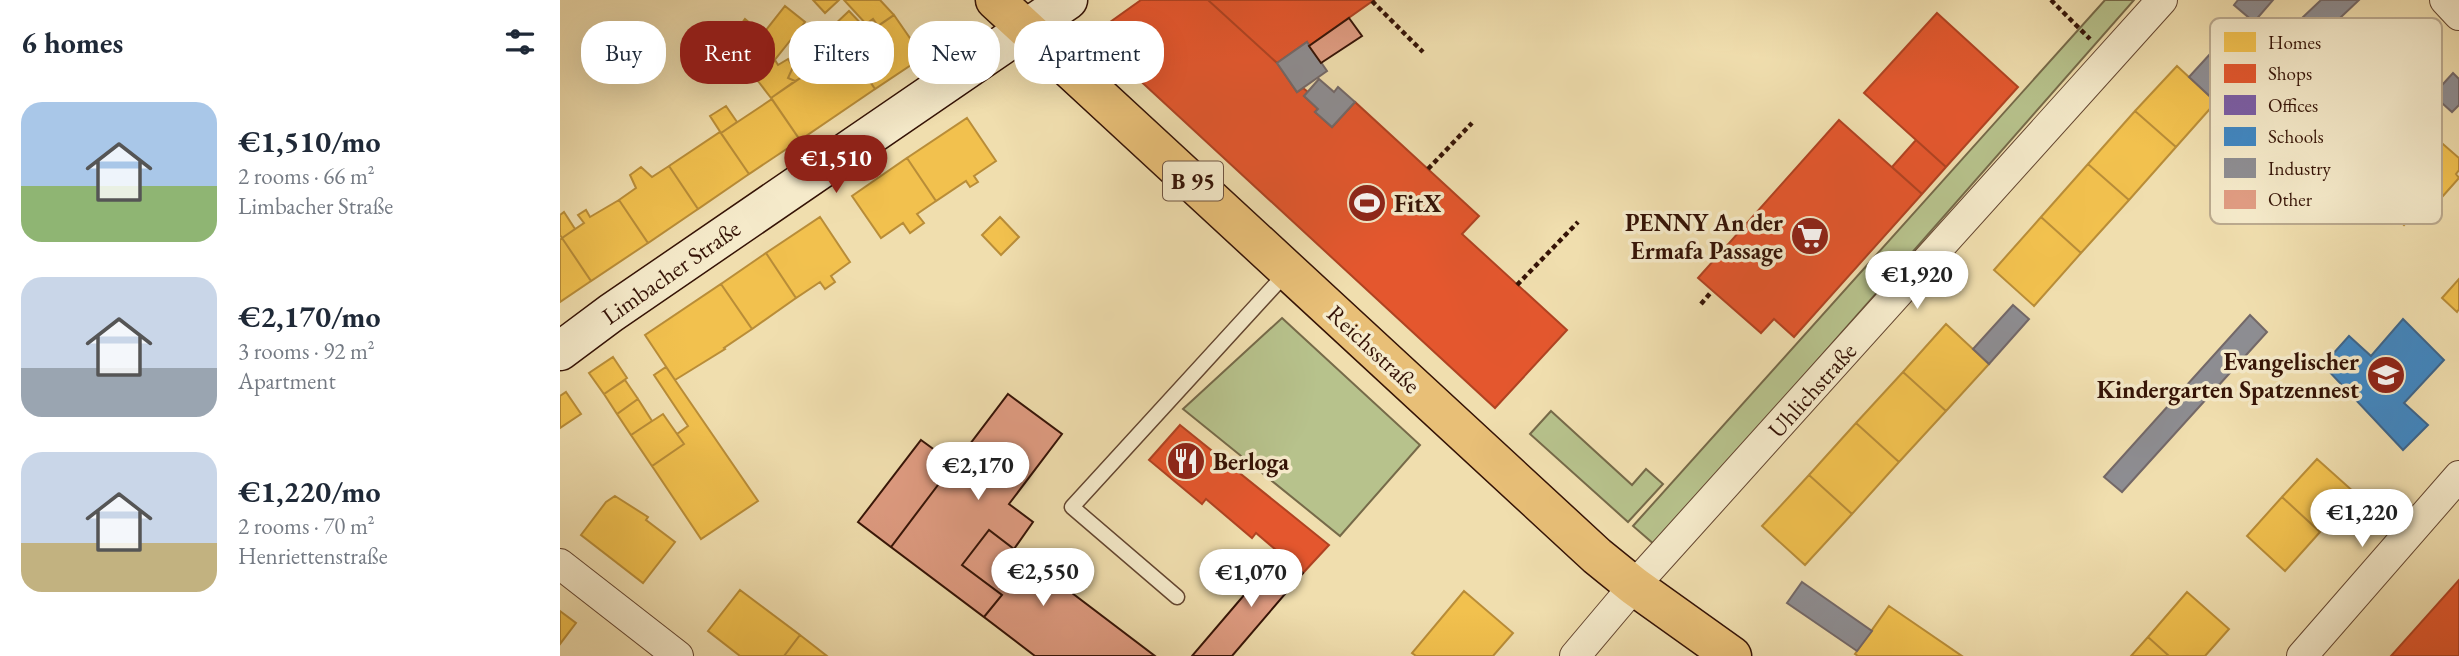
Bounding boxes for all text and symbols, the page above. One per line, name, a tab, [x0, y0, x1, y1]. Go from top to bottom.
legend	[2210, 18, 2442, 224]
chip: Buy	[581, 21, 666, 84]
chip: Rent	[680, 21, 775, 84]
chip: Filters	[789, 21, 894, 84]
chip: New	[908, 21, 1000, 84]
chip: Apartment	[1014, 21, 1164, 84]
text: 6 homes	[21, 23, 123, 62]
icon: filters	[501, 23, 539, 61]
text: Homes	[2268, 30, 2321, 55]
text: Shops	[2268, 61, 2312, 86]
text: Offices	[2268, 93, 2318, 118]
text: €1,510/mo	[238, 122, 381, 161]
text: Schools	[2268, 124, 2324, 149]
icon: home	[77, 130, 161, 214]
pin: €1,510	[779, 136, 893, 195]
text: €1,510	[800, 143, 872, 173]
text: Industry	[2268, 156, 2332, 181]
text: 2 rooms · 66 m²	[238, 161, 375, 191]
road number: B 95	[1163, 162, 1223, 200]
sports icon: FitX	[1346, 182, 1388, 224]
text: Other	[2268, 187, 2313, 212]
place label: FitX	[1394, 188, 1441, 219]
text: Limbacher Straße	[238, 191, 393, 221]
place label: PENNY An der Ermafa Passage	[1625, 207, 1783, 267]
street label: Limbacher Straße	[596, 213, 746, 331]
supermarket icon: PENNY An der Ermafa Passage	[1789, 215, 1831, 257]
pin: €1,920	[1860, 252, 1974, 311]
text: €1,920	[1881, 259, 1953, 289]
text: €2,170/mo	[238, 297, 381, 336]
street label: Reichsstraße	[1321, 298, 1427, 400]
icon: home	[77, 305, 161, 389]
text: 3 rooms · 92 m²	[238, 336, 375, 366]
street label: Uhlichstraße	[1761, 336, 1863, 444]
place label: Evangelischer Kindergarten Spatzennest	[2097, 346, 2359, 406]
school or university icon: Evangelischer Kindergarten Spatzennest	[2365, 354, 2407, 396]
text: Apartment	[238, 366, 336, 396]
restaurant icon: Berloga	[1165, 440, 1207, 482]
pin: €2,170	[921, 442, 1035, 502]
place label: Berloga	[1213, 446, 1289, 478]
text: €2,170	[942, 450, 1014, 480]
text: €1,220/mo	[238, 472, 381, 511]
icon: home	[77, 480, 161, 564]
pin: €1,220	[2305, 490, 2419, 549]
text: €1,220	[2326, 497, 2398, 527]
text: 2 rooms · 70 m²	[238, 511, 375, 541]
text: Henriettenstraße	[238, 541, 388, 571]
pin: €2,550	[986, 548, 1100, 608]
pin: €1,070	[1194, 550, 1308, 609]
text: €2,550	[1007, 556, 1079, 586]
text: €1,070	[1215, 557, 1287, 587]

